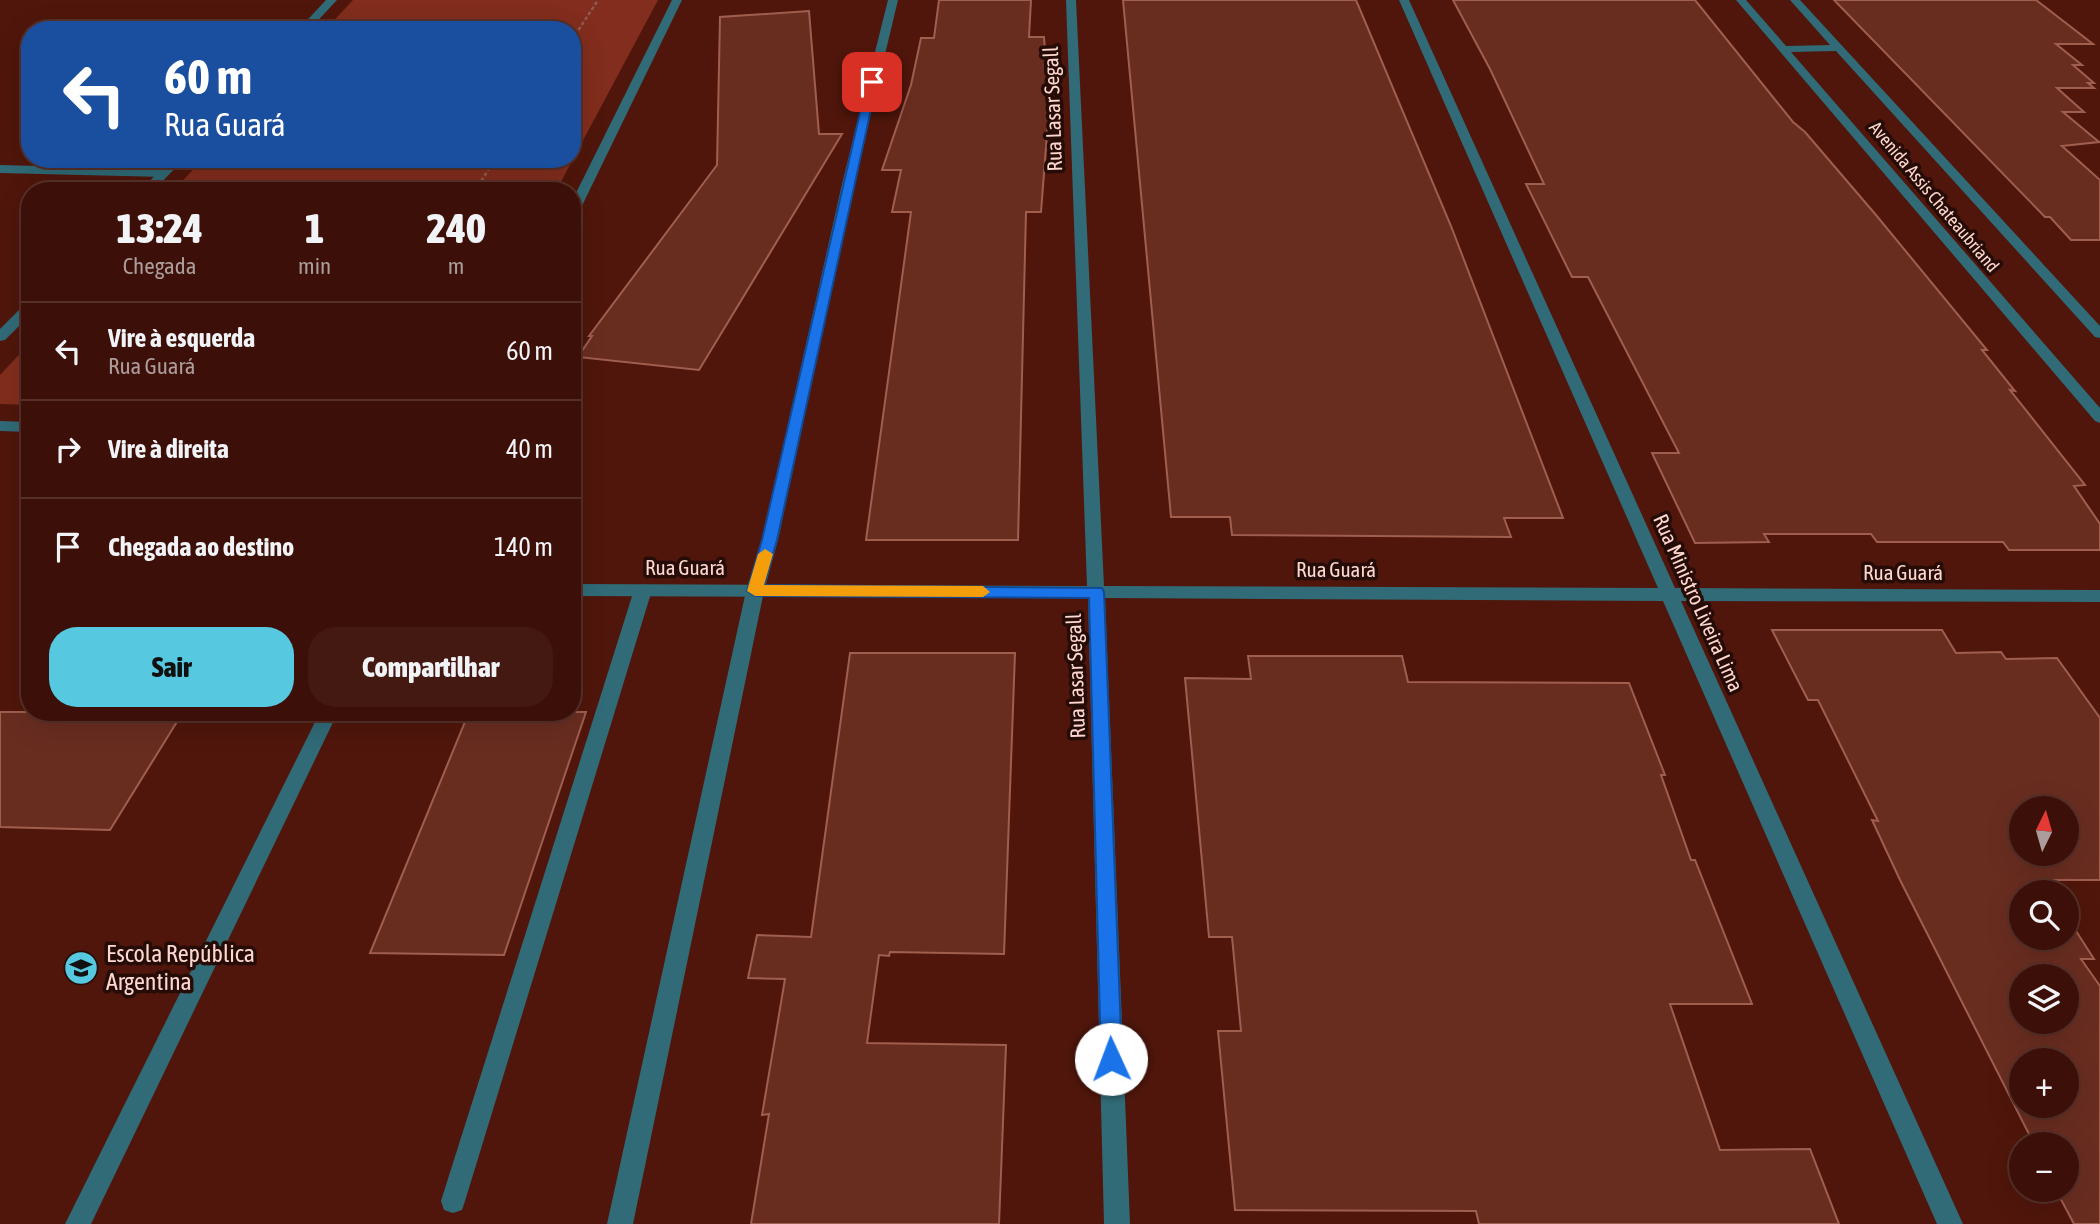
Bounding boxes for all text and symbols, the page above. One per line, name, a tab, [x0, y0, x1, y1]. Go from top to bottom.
street label: Rua Lasar Segall	[1038, 46, 1066, 172]
text: 60 m	[164, 48, 252, 104]
icon: left	[49, 49, 140, 140]
pin	[842, 52, 902, 112]
icon: arrive	[853, 63, 891, 101]
text: Rua Guará	[164, 106, 286, 143]
street label: Avenida Assis Chateaubriand	[1865, 117, 2003, 276]
text: 13:24	[116, 204, 203, 252]
text: 1	[305, 204, 324, 252]
text: 240	[426, 204, 486, 252]
text: Chegada	[123, 253, 196, 279]
text: min	[298, 253, 331, 279]
text: m	[448, 253, 464, 279]
text: Vire à esquerda	[108, 323, 255, 353]
icon: left	[49, 332, 87, 370]
text: 60 m	[506, 336, 553, 366]
text: Rua Guará	[108, 353, 195, 379]
icon: right	[49, 430, 87, 468]
text: Vire à direita	[108, 434, 229, 464]
text: 40 m	[506, 434, 553, 464]
street label: Rua Ministro Liveira Lima	[1649, 510, 1749, 695]
icon: arrive	[49, 528, 87, 566]
text: Chegada ao destino	[108, 532, 294, 562]
text: 140 m	[494, 532, 553, 562]
street label: Rua Guará	[645, 555, 725, 579]
street label: Rua Guará	[1296, 557, 1376, 581]
street label: Rua Guará	[1863, 560, 1943, 584]
street label: Rua Lasar Segall	[1061, 613, 1089, 739]
button: Sair	[49, 627, 294, 707]
button: Compartilhar	[308, 627, 553, 707]
north arrow	[2009, 796, 2079, 866]
map controls	[2009, 796, 2079, 1202]
button: search	[2009, 880, 2079, 950]
place label: Escola República Argentina	[106, 940, 255, 995]
school or university icon: Escola República Argentina	[62, 949, 100, 987]
button: layers	[2009, 964, 2079, 1034]
position arrow	[1074, 1022, 1148, 1096]
button: +	[2009, 1048, 2079, 1118]
button: −	[2009, 1132, 2079, 1202]

